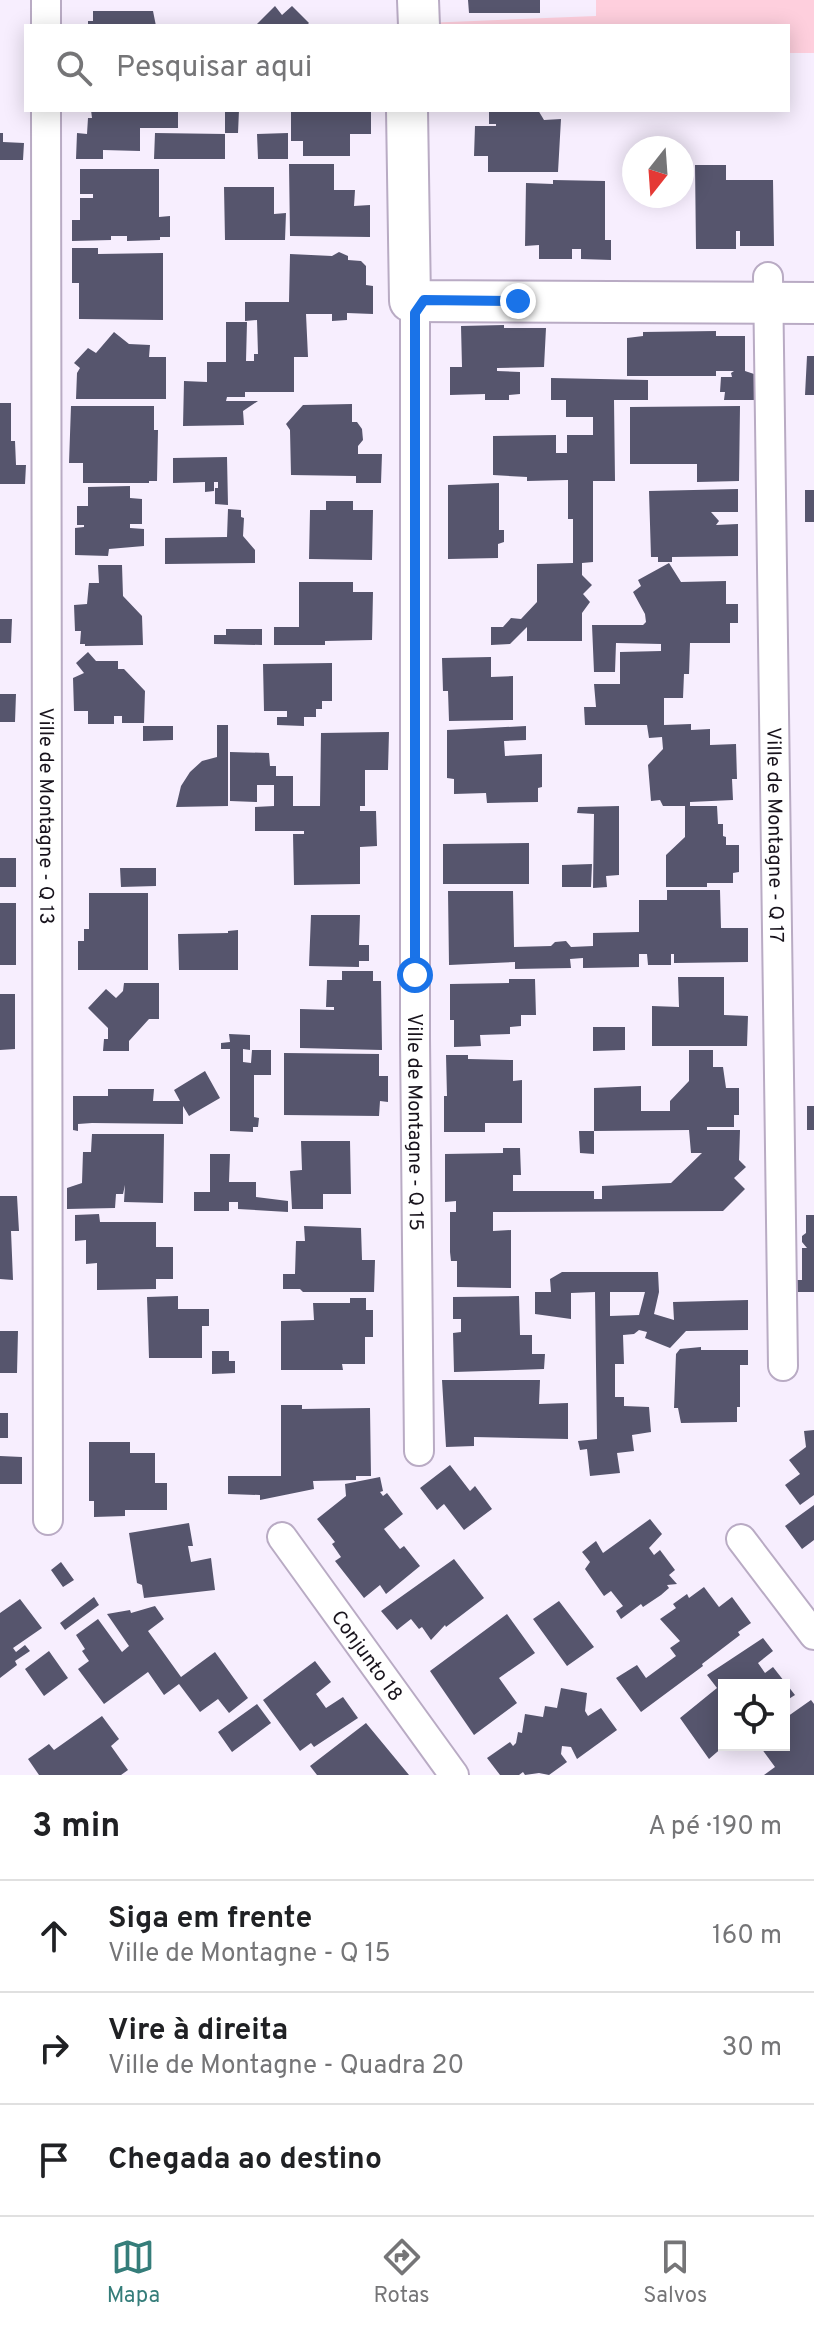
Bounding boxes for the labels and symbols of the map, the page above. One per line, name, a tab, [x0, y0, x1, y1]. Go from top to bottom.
north arrow	[622, 136, 694, 208]
route end	[500, 283, 536, 319]
street label: Ville de Montagne - Q 13	[32, 707, 58, 925]
street label: Ville de Montagne - Q 17	[759, 727, 788, 943]
route start	[397, 957, 433, 993]
street label: Ville de Montagne - Q 15	[400, 1013, 428, 1231]
street label: Conjunto 18	[324, 1606, 408, 1707]

